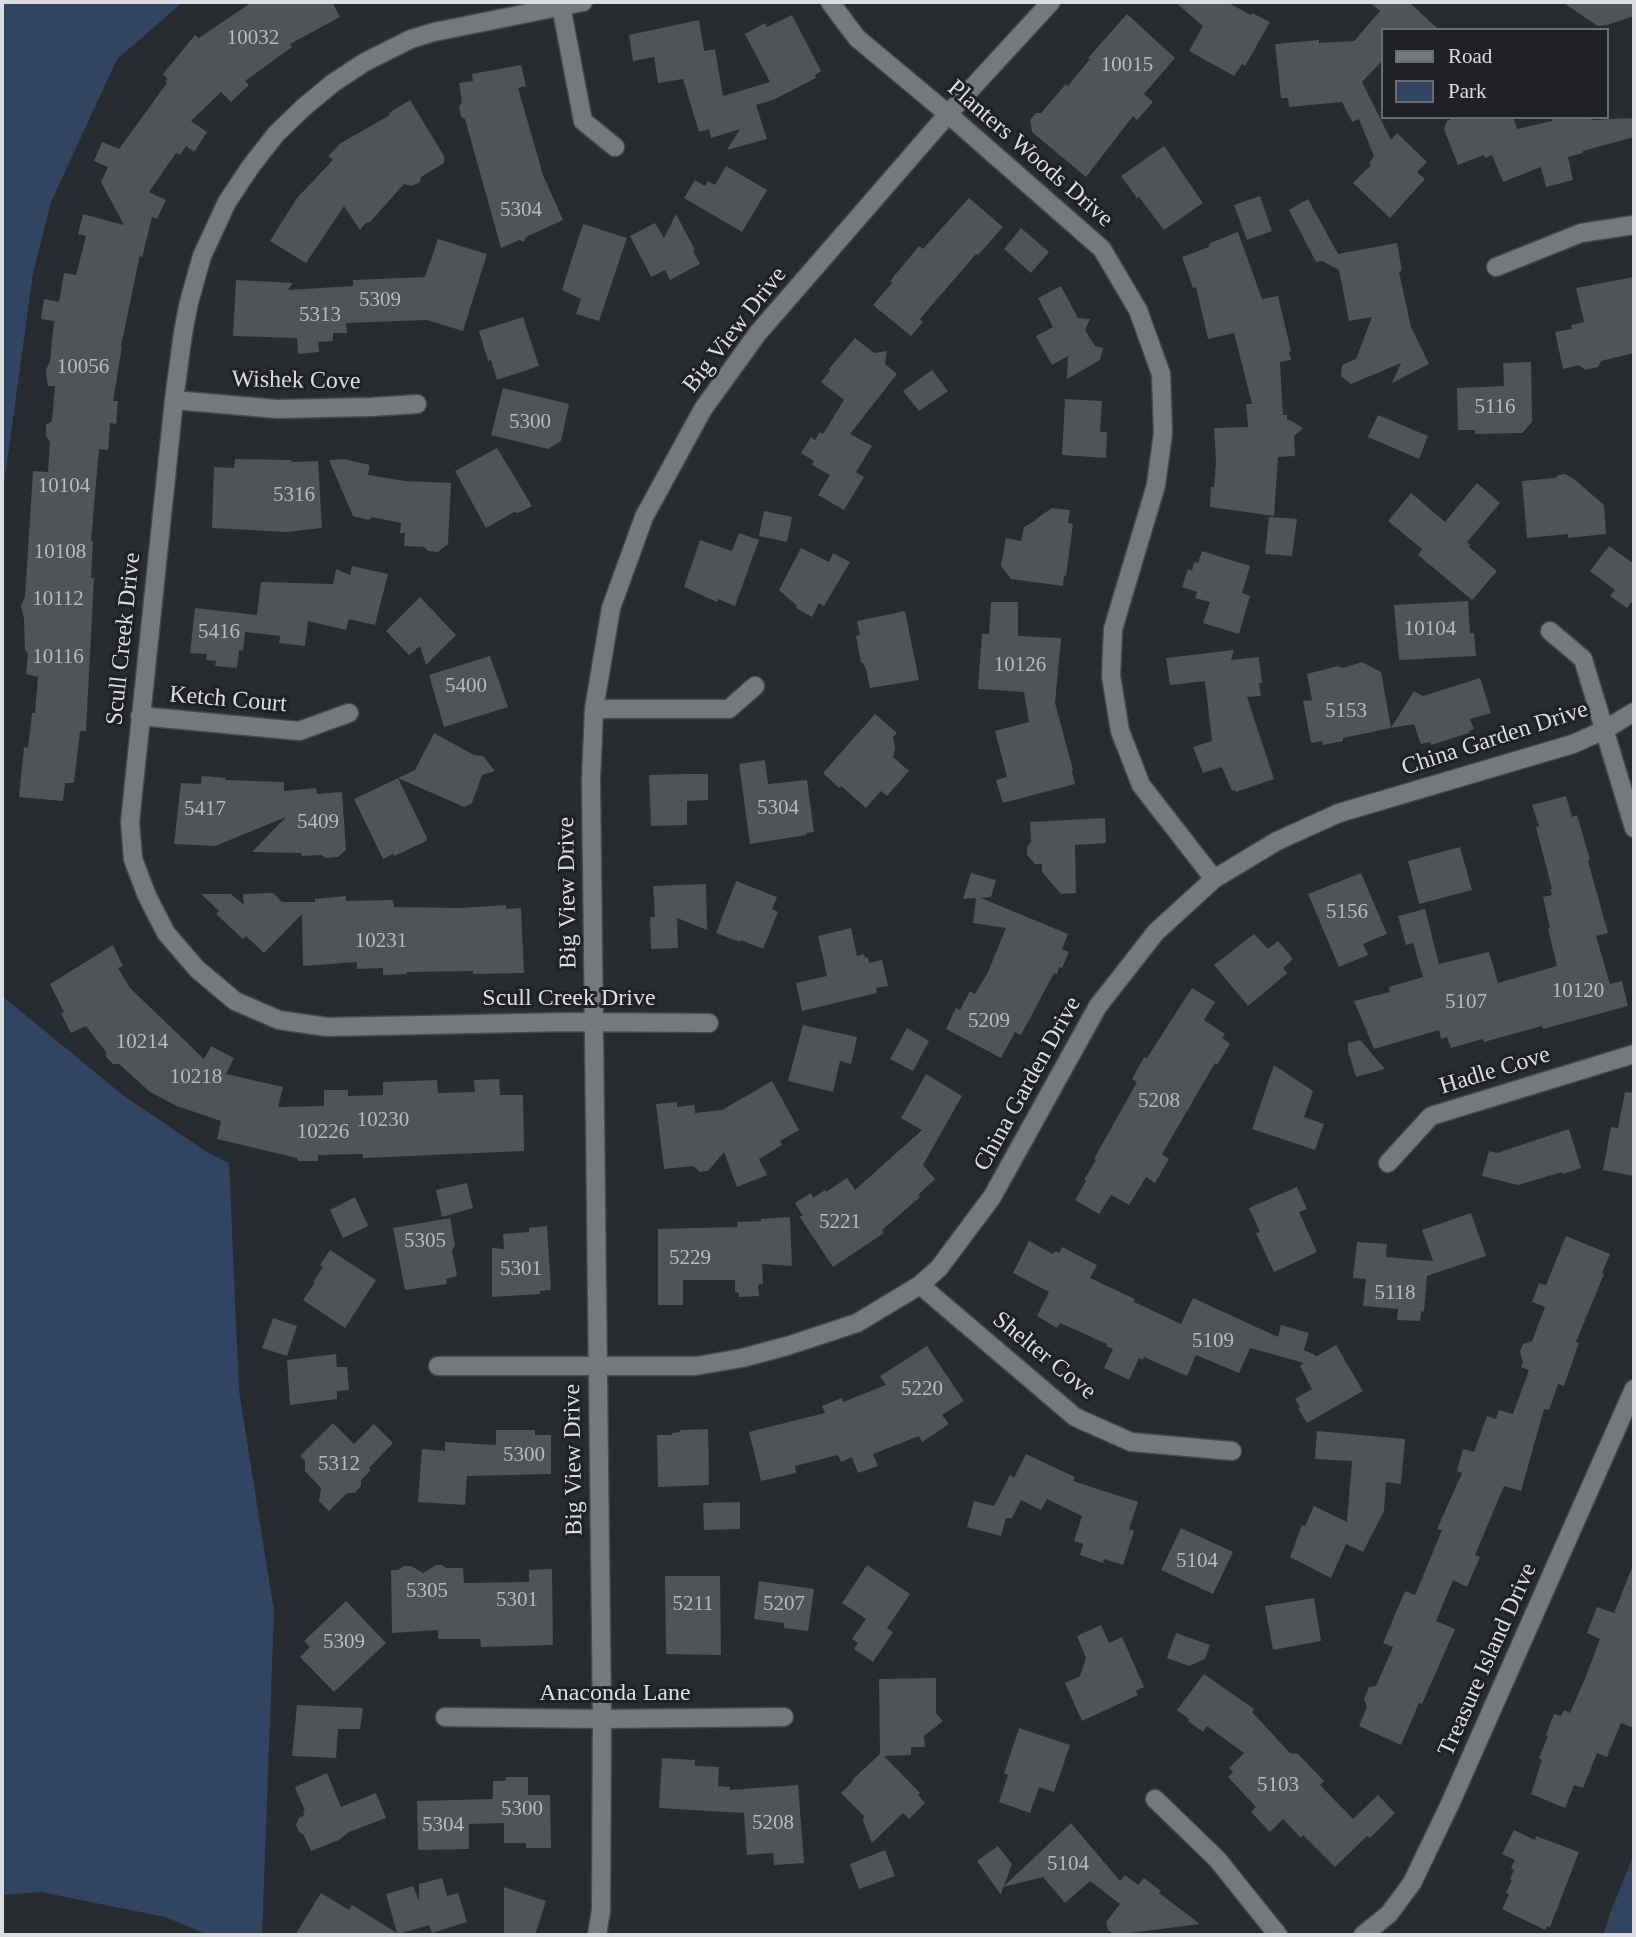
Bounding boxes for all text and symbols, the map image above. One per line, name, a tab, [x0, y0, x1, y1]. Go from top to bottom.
house number: 10032	[227, 25, 279, 51]
legend	[1380, 28, 1608, 119]
text: Road	[1448, 44, 1492, 68]
house number: 10015	[1101, 52, 1153, 78]
street label: Planters Woods Drive	[941, 74, 1119, 234]
text: Park	[1448, 79, 1487, 103]
house number: 5304	[500, 197, 542, 223]
street label: Big View Drive	[677, 261, 793, 399]
house number: 5309	[359, 287, 401, 313]
house number: 5313	[299, 302, 341, 328]
house number: 10056	[57, 354, 109, 380]
street label: Wishek Cove	[231, 365, 361, 397]
house number: 5116	[1474, 394, 1516, 420]
house number: 5300	[509, 409, 551, 435]
house number: 10104	[38, 473, 90, 499]
house number: 5316	[273, 482, 315, 508]
house number: 10108	[34, 539, 86, 565]
street label: Scull Creek Drive	[101, 551, 147, 727]
house number: 10112	[32, 586, 84, 612]
house number: 10104	[1404, 616, 1456, 642]
house number: 5416	[198, 619, 240, 645]
house number: 10116	[32, 644, 84, 670]
house number: 10126	[994, 652, 1046, 678]
house number: 5400	[445, 673, 487, 699]
street label: Ketch Court	[168, 681, 288, 719]
street label: China Garden Drive	[1398, 695, 1592, 783]
house number: 5153	[1325, 698, 1367, 724]
house number: 5304	[757, 795, 799, 821]
house number: 5417	[184, 796, 226, 822]
house number: 5409	[297, 809, 339, 835]
street label: Big View Drive	[552, 817, 584, 969]
house number: 5156	[1326, 899, 1368, 925]
house number: 10231	[355, 928, 407, 954]
house number: 10120	[1552, 978, 1604, 1004]
street label: Scull Creek Drive	[482, 985, 656, 1013]
house number: 5107	[1445, 989, 1487, 1015]
street label: China Garden Drive	[968, 992, 1088, 1176]
house number: 5209	[968, 1008, 1010, 1034]
house number: 10214	[116, 1029, 168, 1055]
street label: Hadle Cove	[1436, 1041, 1554, 1101]
house number: 10218	[170, 1064, 222, 1090]
house number: 5208	[1138, 1088, 1180, 1114]
house number: 10230	[357, 1107, 409, 1133]
house number: 10226	[297, 1119, 349, 1145]
house number: 5221	[819, 1209, 861, 1235]
house number: 5305	[404, 1228, 446, 1254]
house number: 5229	[669, 1245, 711, 1271]
house number: 5301	[500, 1256, 542, 1282]
house number: 5118	[1374, 1280, 1416, 1306]
street label: Shelter Cove	[987, 1306, 1101, 1406]
house number: 5109	[1192, 1328, 1234, 1354]
house number: 5220	[901, 1376, 943, 1402]
street label: Big View Drive	[558, 1384, 590, 1536]
house number: 5300	[503, 1442, 545, 1468]
house number: 5312	[318, 1451, 360, 1477]
house number: 5104	[1176, 1548, 1218, 1574]
street label: Treasure Island Drive	[1432, 1559, 1544, 1761]
house number: 5305	[406, 1578, 448, 1604]
house number: 5301	[496, 1587, 538, 1613]
house number: 5211	[672, 1591, 714, 1617]
house number: 5207	[763, 1591, 805, 1617]
house number: 5309	[323, 1629, 365, 1655]
street label: Anaconda Lane	[539, 1680, 691, 1708]
house number: 5103	[1257, 1772, 1299, 1798]
house number: 5300	[501, 1796, 543, 1822]
house number: 5208	[752, 1810, 794, 1836]
house number: 5304	[422, 1812, 464, 1838]
house number: 5104	[1047, 1851, 1089, 1877]

